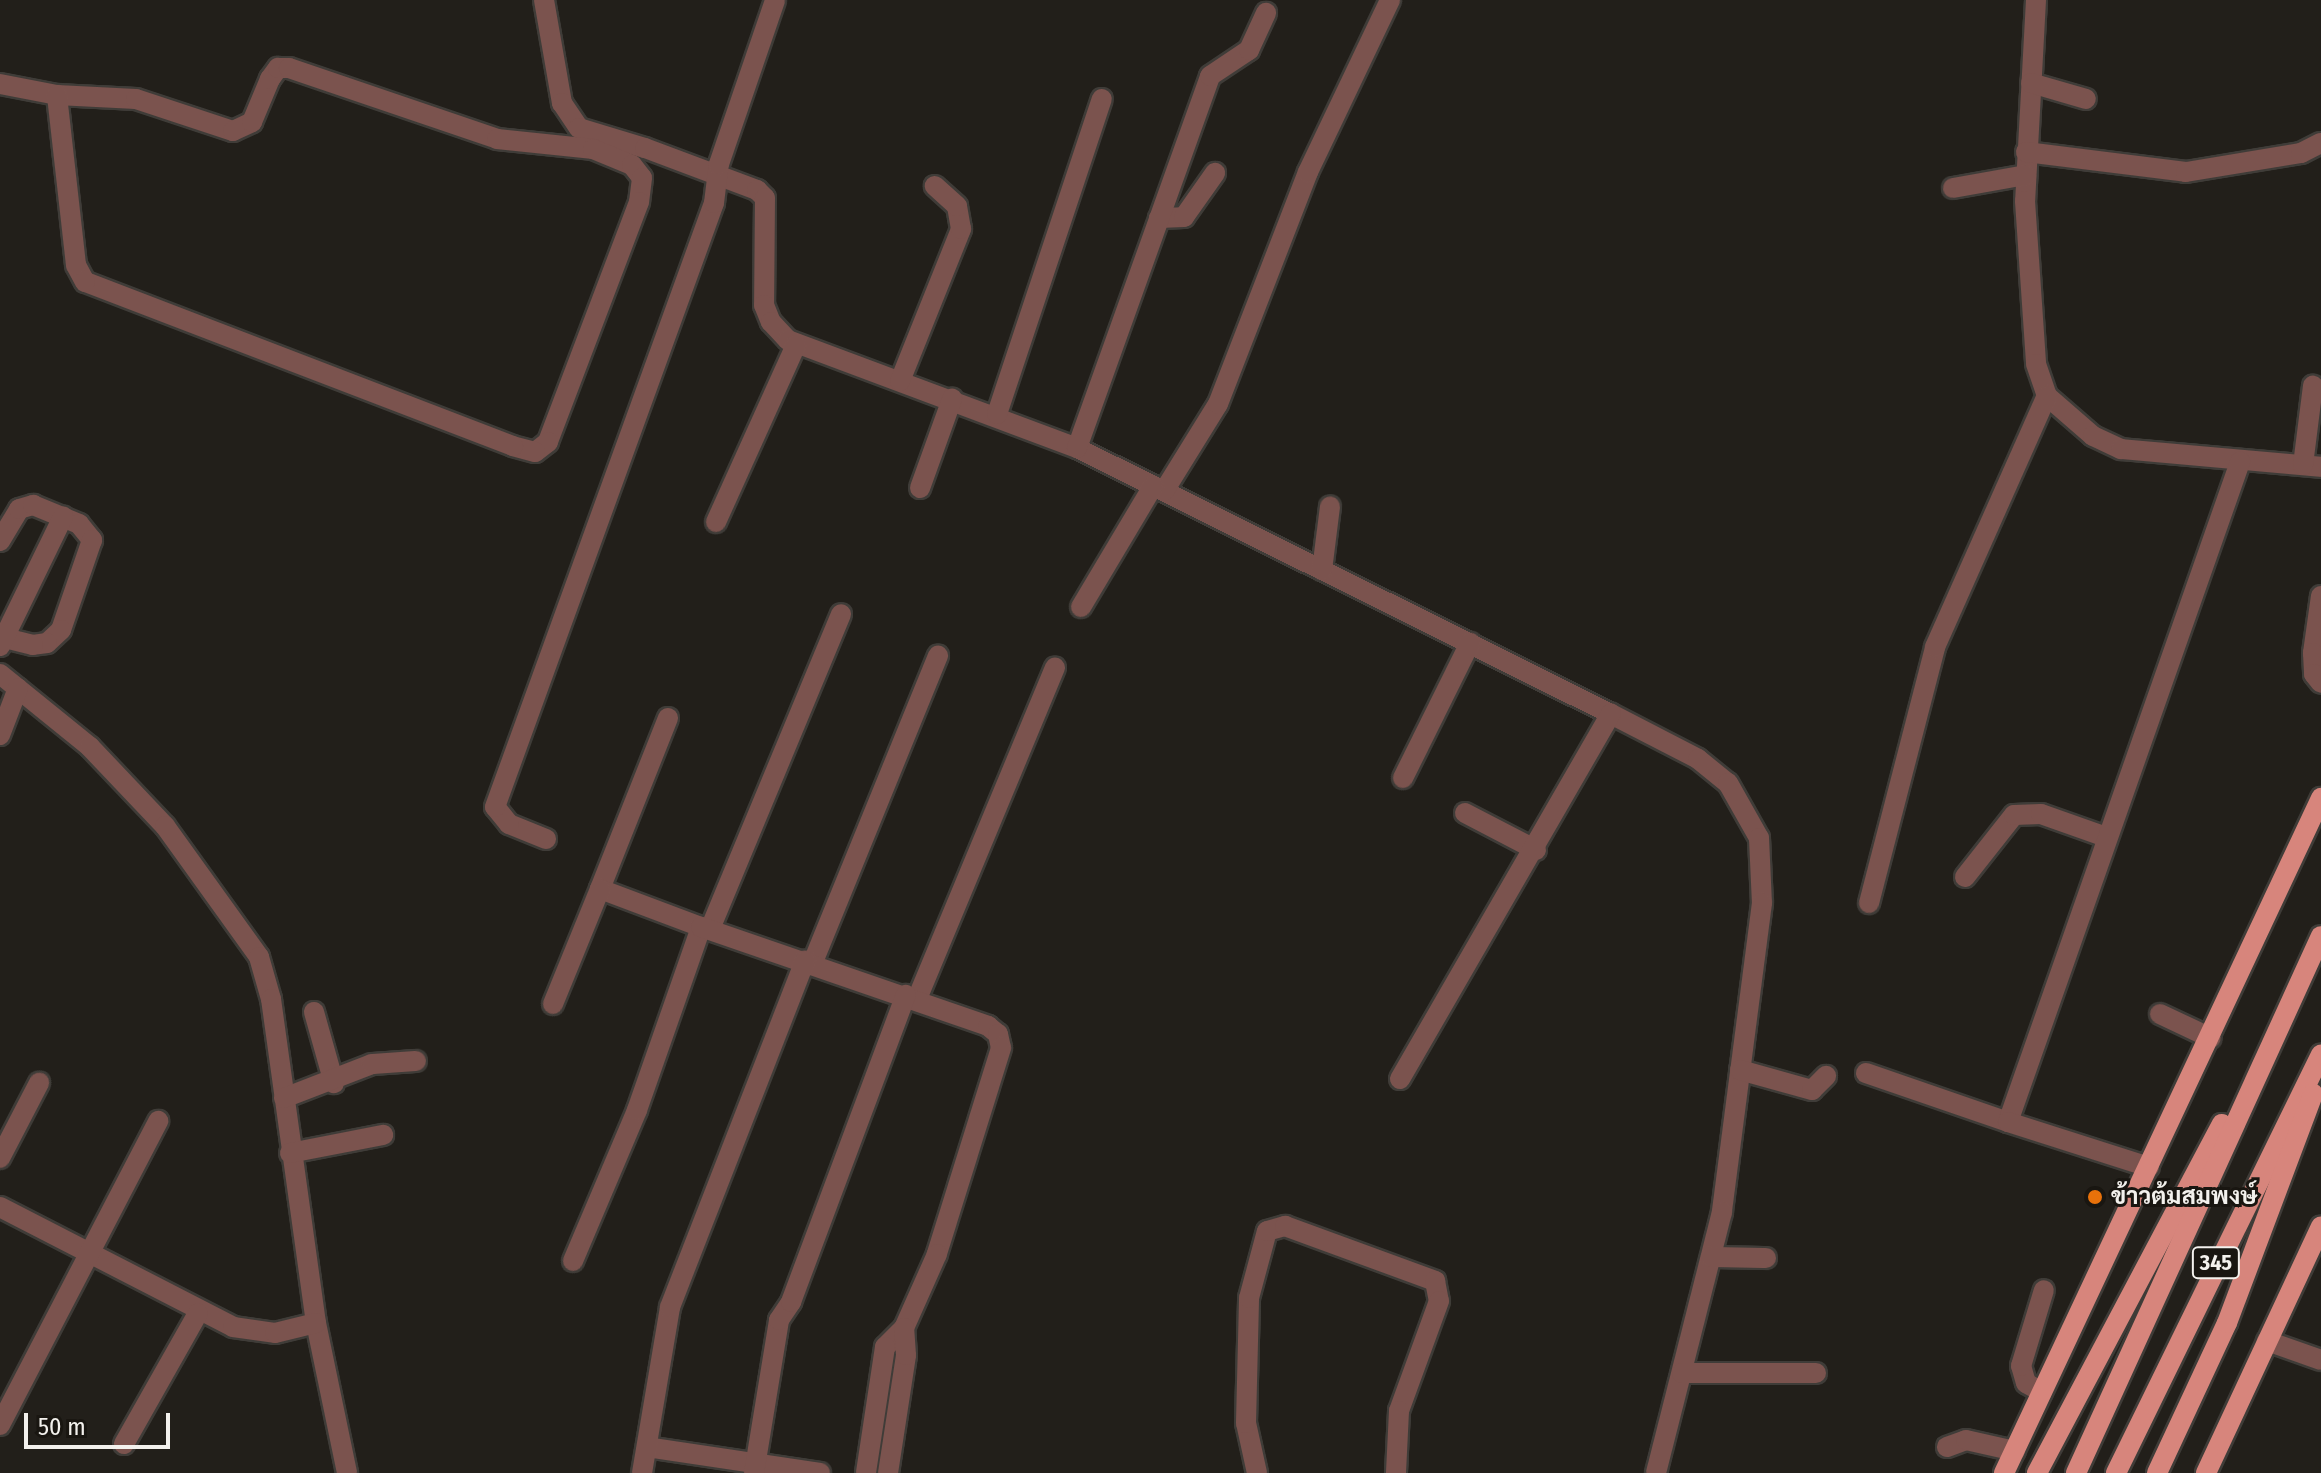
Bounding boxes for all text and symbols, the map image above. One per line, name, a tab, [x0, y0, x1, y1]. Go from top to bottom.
place label: ข้าวต้มสมพงษ์	[2111, 1183, 2257, 1211]
marker: ข้าวต้มสมพงษ์	[2086, 1188, 2104, 1206]
road number: 345	[2190, 1245, 2242, 1281]
scale bar	[28, 1397, 174, 1447]
text: 50 m	[38, 1413, 86, 1441]

